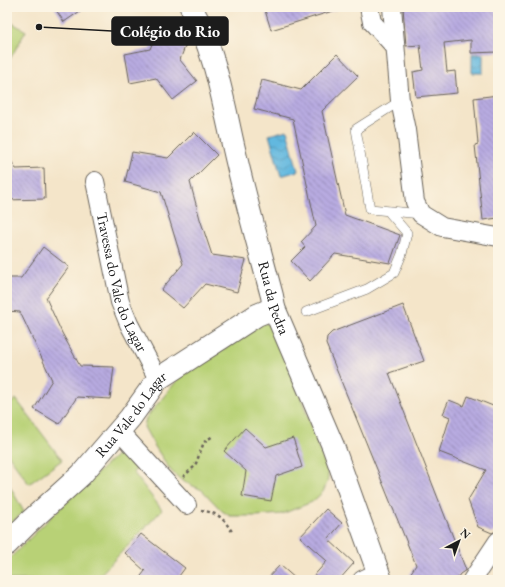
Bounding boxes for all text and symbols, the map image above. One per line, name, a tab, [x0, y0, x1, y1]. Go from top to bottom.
callout: Colégio do Rio	[112, 17, 228, 45]
text: Colégio do Rio	[120, 21, 220, 42]
street label: Travessa do Vale do Lagar	[93, 211, 152, 355]
street label: Rua da Pedra	[254, 259, 294, 337]
street label: Rua Vale do Lagar	[91, 366, 170, 461]
north arrow	[439, 521, 479, 561]
text: N	[458, 525, 474, 542]

